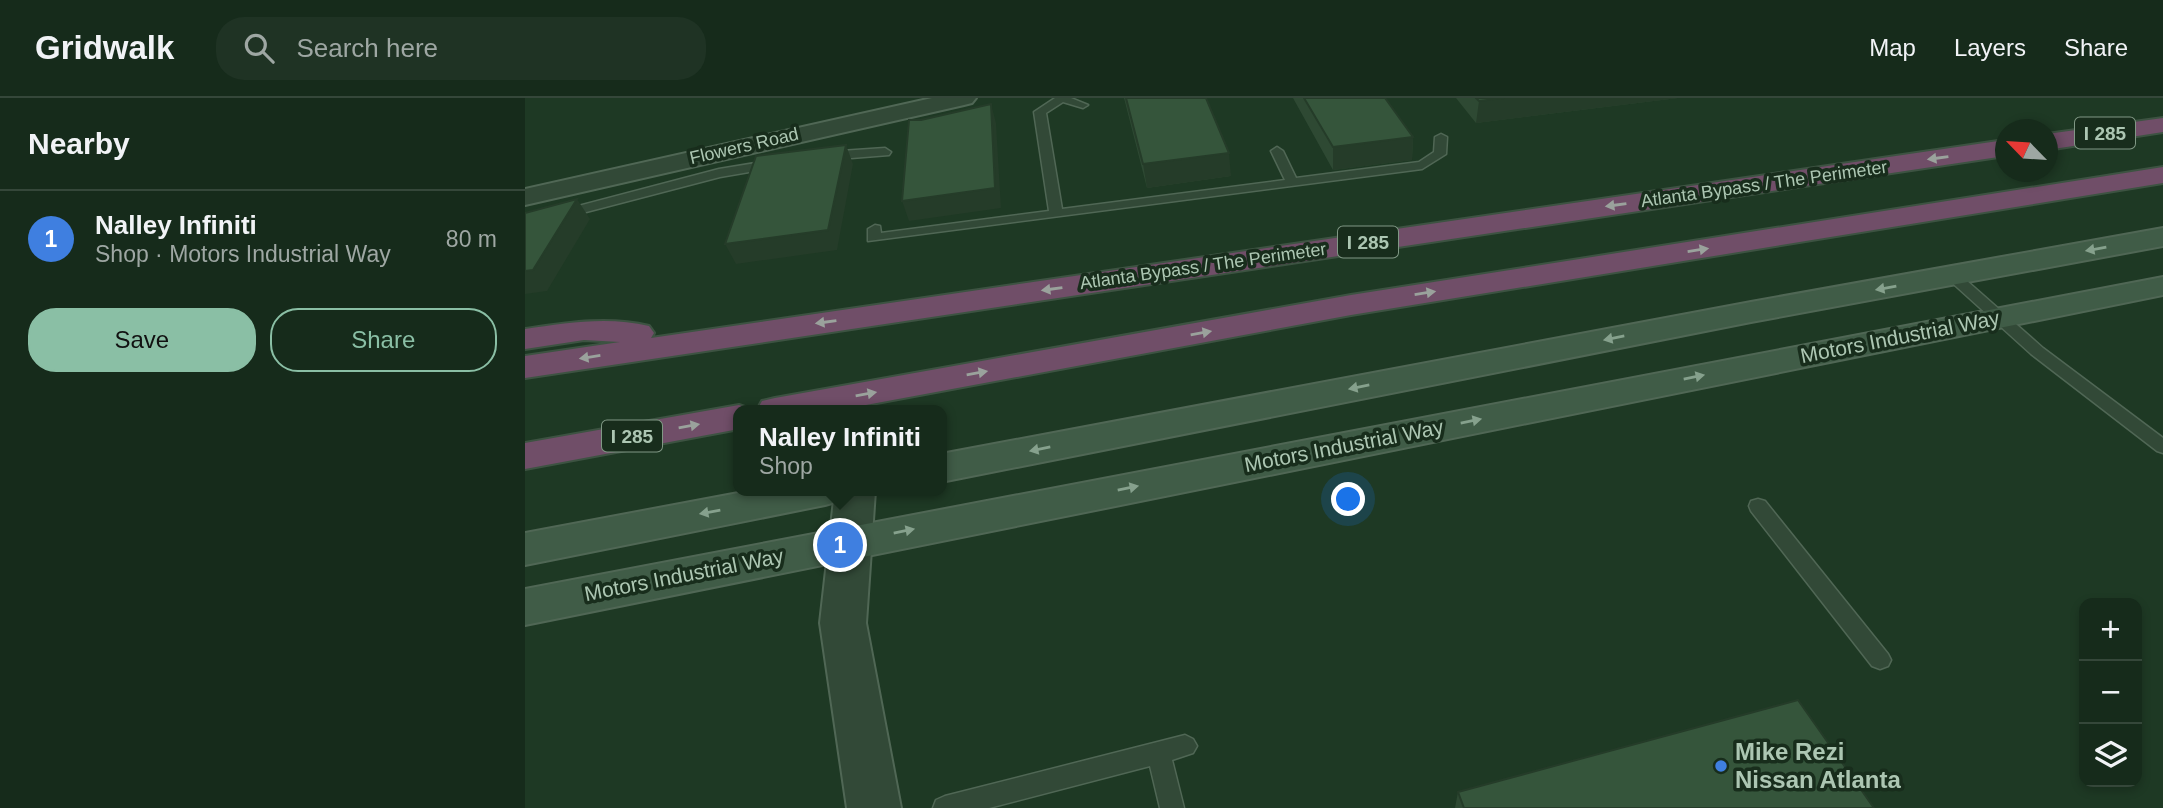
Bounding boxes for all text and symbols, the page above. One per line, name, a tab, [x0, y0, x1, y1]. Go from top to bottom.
search box	[216, 17, 706, 80]
text: Gridwalk	[35, 29, 174, 66]
icon: search	[240, 29, 278, 67]
text: Search here	[296, 33, 438, 63]
text: Map	[1869, 34, 1916, 61]
text: Layers	[1954, 34, 2026, 61]
text: Share	[2064, 34, 2128, 61]
road number: I 285	[2075, 118, 2135, 148]
north arrow	[1995, 119, 2058, 182]
street label: Flowers Road	[688, 124, 800, 168]
text: Nearby	[28, 127, 130, 160]
one-way arrow	[1927, 153, 1949, 164]
street label: Atlanta Bypass / The Perimeter	[1639, 157, 1889, 211]
one-way arrow	[1605, 200, 1627, 211]
text: Nalley Infiniti	[95, 210, 257, 240]
text: 1	[45, 226, 57, 252]
text: 80 m	[446, 226, 497, 252]
road number: I 285	[1338, 226, 1398, 258]
street label: Atlanta Bypass / The Perimeter	[1078, 239, 1328, 293]
text: Shop · Motors Industrial Way	[95, 241, 391, 267]
one-way arrow	[1687, 244, 1709, 255]
one-way arrow	[2085, 244, 2107, 255]
one-way arrow	[1040, 283, 1062, 294]
one-way arrow	[1875, 283, 1897, 294]
one-way arrow	[1414, 287, 1436, 298]
street label: Motors Industrial Way	[1798, 306, 2002, 367]
button: Save	[28, 308, 256, 372]
button: Share	[270, 308, 497, 372]
one-way arrow	[815, 317, 837, 328]
one-way arrow	[1190, 327, 1212, 338]
one-way arrow	[1603, 333, 1625, 344]
one-way arrow	[579, 352, 601, 363]
one-way arrow	[966, 368, 988, 379]
one-way arrow	[1683, 372, 1705, 383]
one-way arrow	[1348, 382, 1370, 393]
one-way arrow	[855, 388, 877, 399]
popup	[733, 405, 947, 496]
street label: Motors Industrial Way	[1242, 415, 1446, 476]
one-way arrow	[1460, 415, 1482, 426]
road number: I 285	[602, 420, 662, 452]
one-way arrow	[678, 420, 700, 431]
text: Nalley Infiniti	[759, 422, 921, 452]
one-way arrow	[1029, 444, 1051, 455]
text: Shop	[759, 453, 813, 479]
one-way arrow	[1117, 482, 1139, 493]
your location	[1331, 482, 1365, 516]
one-way arrow	[699, 507, 721, 518]
pin: 1	[817, 519, 863, 571]
one-way arrow	[893, 526, 915, 537]
street label: Motors Industrial Way	[582, 544, 786, 605]
map controls	[2079, 598, 2142, 787]
button: +	[2079, 598, 2142, 661]
button: −	[2079, 661, 2142, 724]
button: layers	[2079, 724, 2142, 787]
place label: Mike Rezi Nissan Atlanta	[1735, 738, 1901, 793]
marker: Mike Rezi Nissan Atlanta	[1713, 758, 1729, 774]

